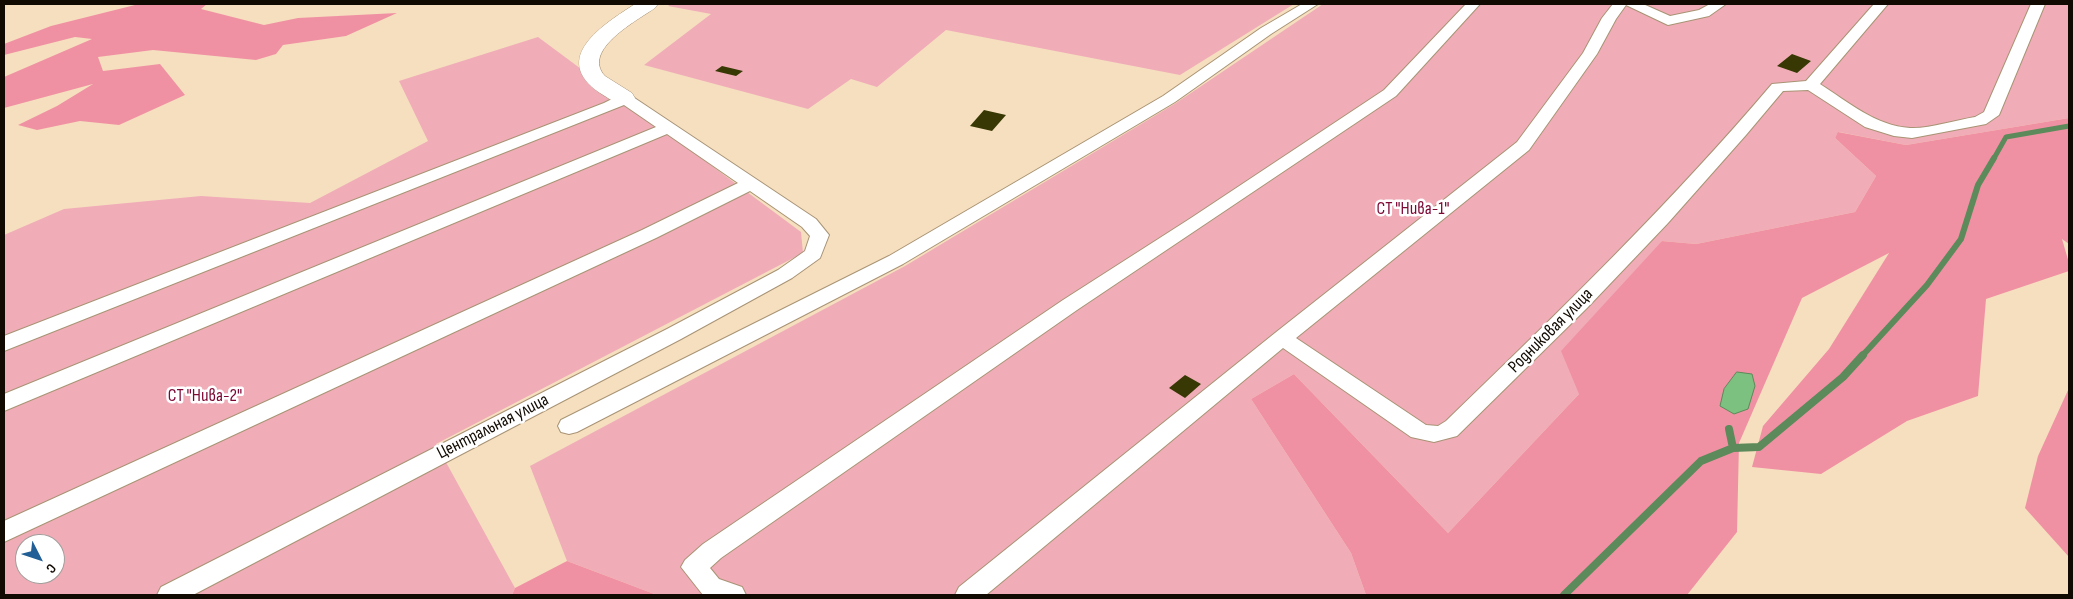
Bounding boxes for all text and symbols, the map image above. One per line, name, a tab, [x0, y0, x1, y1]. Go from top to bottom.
park label: СТ "Нива-1"	[1377, 198, 1449, 220]
street label: Родниковая улица	[1504, 284, 1598, 378]
park label: СТ "Нива-2"	[168, 385, 242, 407]
street label: Центральная улица	[434, 390, 552, 464]
north arrow	[15, 534, 65, 584]
text: С	[42, 560, 60, 577]

